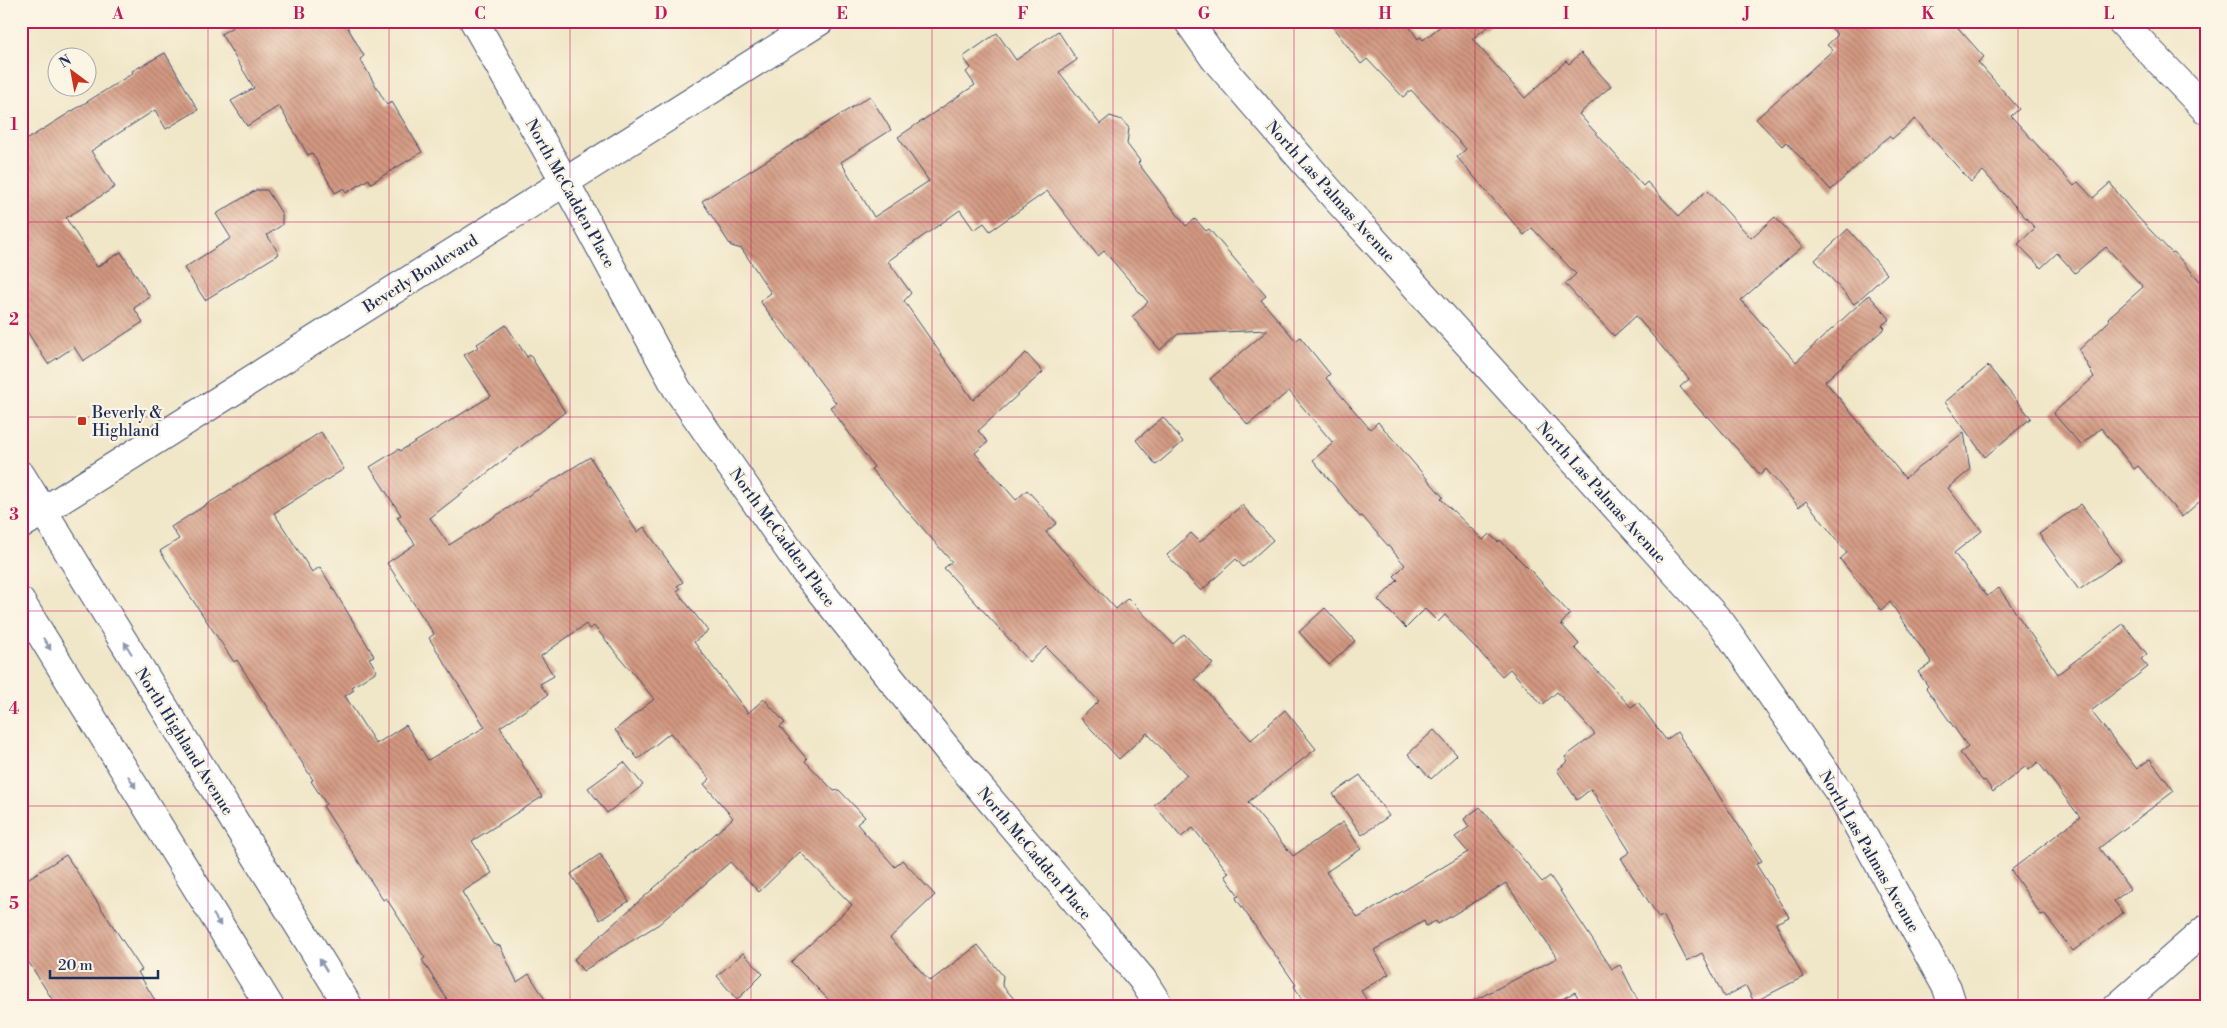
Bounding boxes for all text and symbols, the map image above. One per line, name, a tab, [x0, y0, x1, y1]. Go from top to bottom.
text: A	[111, 4, 124, 24]
text: B	[293, 4, 305, 24]
text: C	[474, 4, 486, 24]
text: D	[655, 4, 668, 24]
text: E	[836, 4, 848, 24]
text: F	[1017, 4, 1029, 24]
text: G	[1198, 4, 1211, 24]
text: H	[1378, 4, 1392, 24]
text: I	[1563, 4, 1569, 24]
text: J	[1742, 4, 1750, 24]
text: K	[1922, 4, 1936, 24]
text: L	[2104, 4, 2115, 24]
north arrow	[48, 48, 98, 98]
text: N	[56, 51, 75, 72]
text: 1	[10, 115, 18, 135]
street label: North McCadden Place	[521, 116, 619, 271]
street label: North Las Palmas Avenue	[1261, 117, 1399, 267]
street label: Beverly Boulevard	[359, 231, 482, 318]
text: 2	[9, 310, 19, 330]
place label: Beverly & Highland	[91, 403, 163, 441]
marker: Beverly & Highland	[76, 415, 88, 427]
street label: North Las Palmas Avenue	[1532, 418, 1670, 568]
street label: North McCadden Place	[725, 464, 839, 611]
text: 3	[9, 505, 19, 525]
one-way arrow	[42, 637, 51, 650]
one-way arrow	[124, 641, 133, 654]
street label: North Highland Avenue	[131, 664, 238, 819]
text: 4	[9, 699, 20, 719]
street label: North Las Palmas Avenue	[1815, 767, 1924, 936]
one-way arrow	[127, 776, 137, 789]
street label: North McCadden Place	[973, 783, 1096, 924]
text: 5	[9, 894, 19, 914]
one-way arrow	[213, 914, 222, 927]
scale bar	[50, 948, 158, 980]
text: 20 m	[58, 956, 93, 975]
one-way arrow	[319, 959, 328, 972]

